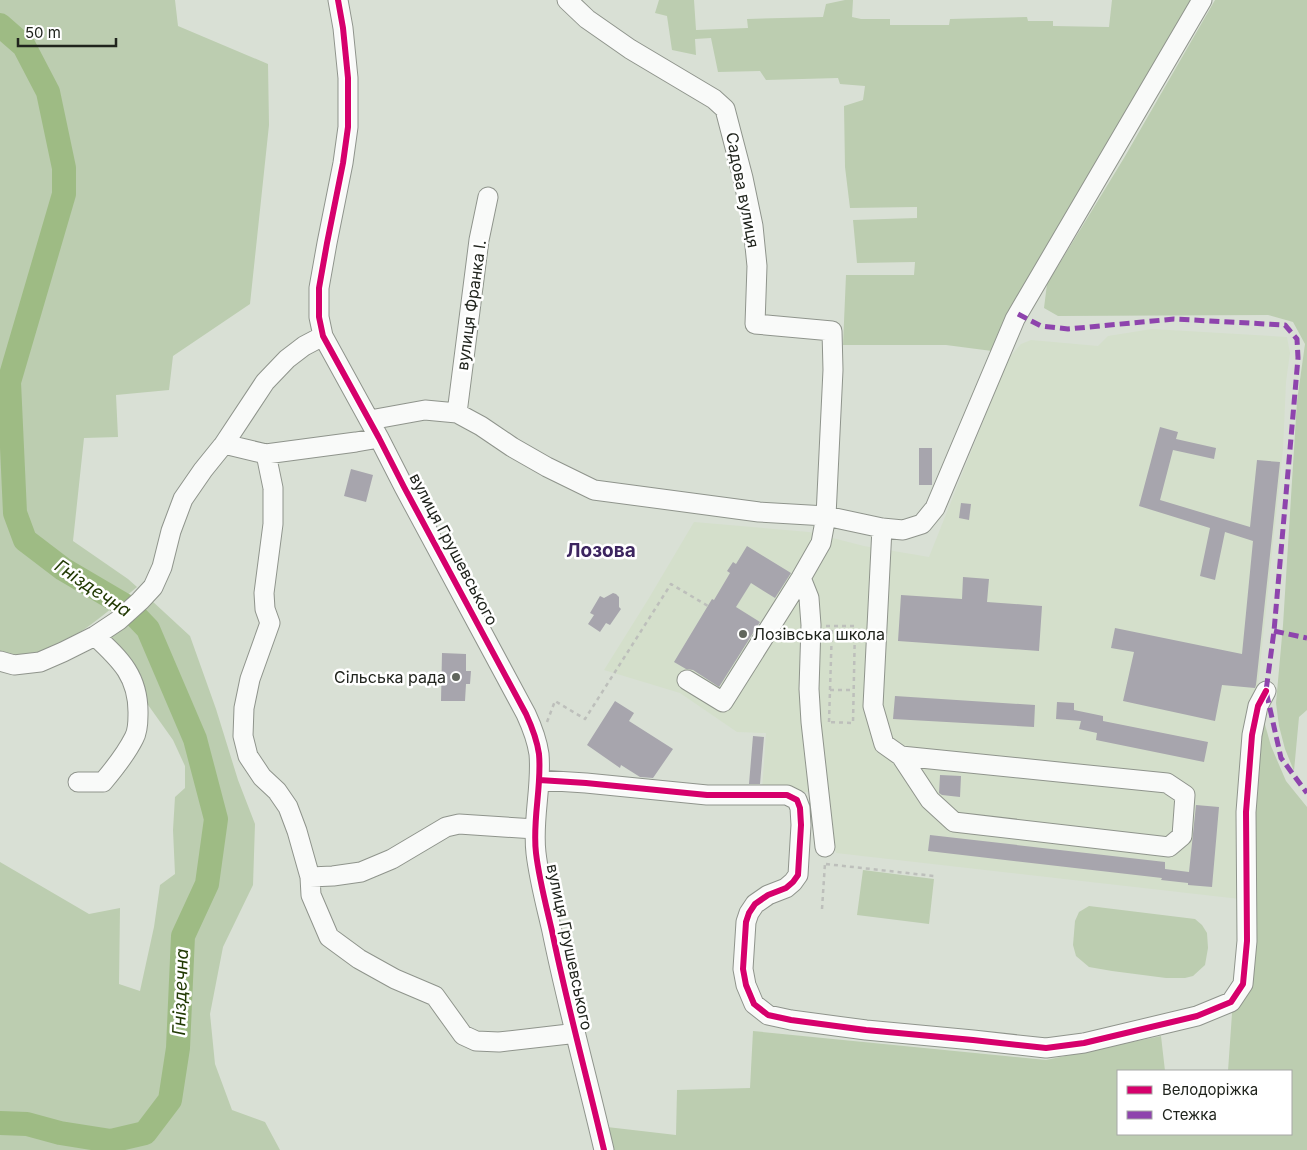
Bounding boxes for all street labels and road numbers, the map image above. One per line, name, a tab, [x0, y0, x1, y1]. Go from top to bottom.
street label: Садова вулиця	[722, 131, 764, 249]
street label: вулиця Франка І.	[452, 238, 490, 372]
street label: вулиця Грушевського	[405, 469, 503, 629]
street label: вулиця Грушевського	[543, 862, 597, 1032]

